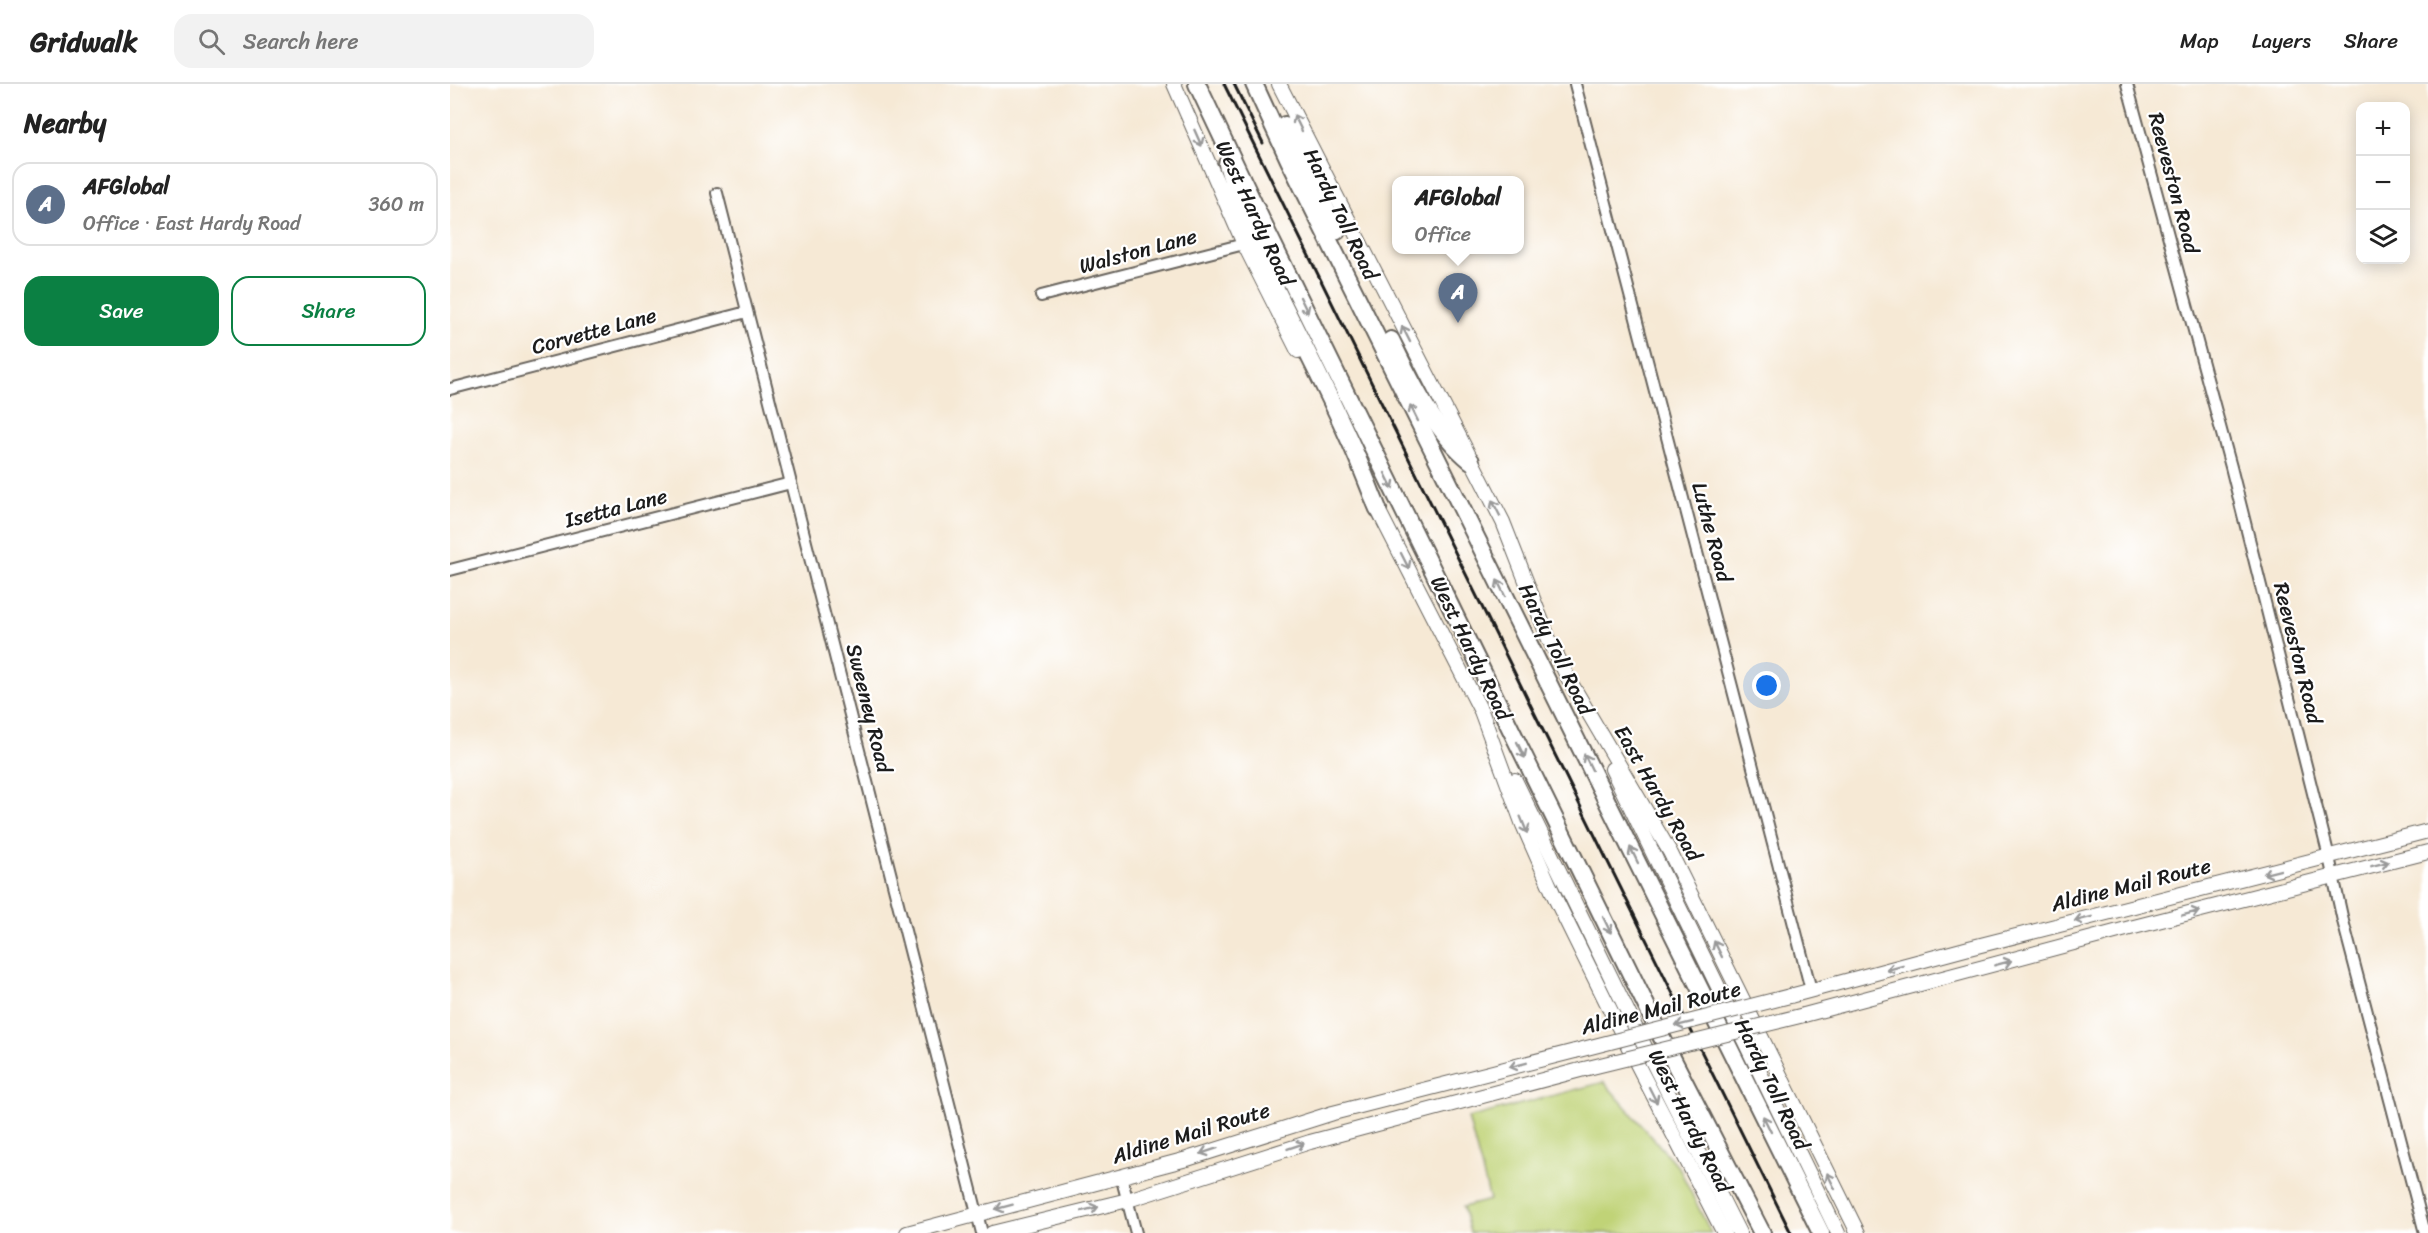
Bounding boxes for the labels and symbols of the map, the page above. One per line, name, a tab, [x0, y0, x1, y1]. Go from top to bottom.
street label: Reeveston Road	[2137, 108, 2212, 260]
one-way arrow	[1292, 115, 1303, 133]
one-way arrow	[1192, 128, 1204, 146]
street label: West Hardy Road	[1205, 134, 1306, 294]
street label: Hardy Toll Road	[1293, 141, 1390, 288]
street label: Walston Lane	[1075, 217, 1201, 285]
pin: A	[1438, 274, 1478, 323]
street label: Corvette Lane	[527, 296, 661, 366]
one-way arrow	[1298, 296, 1310, 314]
one-way arrow	[1400, 326, 1412, 343]
one-way arrow	[1408, 404, 1420, 422]
one-way arrow	[1384, 471, 1396, 489]
street label: Isetta Lane	[560, 477, 671, 539]
street label: Luthe Road	[1680, 478, 1744, 588]
one-way arrow	[1490, 500, 1501, 518]
one-way arrow	[1399, 552, 1411, 570]
street label: West Hardy Road	[1419, 569, 1523, 729]
street label: Hardy Toll Road	[1508, 576, 1605, 723]
street label: Reeveston Road	[2262, 578, 2334, 730]
one-way arrow	[1495, 579, 1506, 597]
street label: Sweeney Road	[835, 639, 904, 778]
your location	[1752, 671, 1781, 700]
street label: East Hardy Road	[1603, 717, 1714, 870]
one-way arrow	[1516, 741, 1528, 759]
one-way arrow	[1581, 754, 1593, 772]
one-way arrow	[1519, 815, 1530, 834]
one-way arrow	[1627, 847, 1639, 865]
street label: Aldine Mail Route	[2046, 847, 2215, 923]
one-way arrow	[2371, 858, 2390, 870]
one-way arrow	[2263, 866, 2282, 878]
one-way arrow	[2181, 907, 2200, 918]
one-way arrow	[2074, 914, 2093, 926]
one-way arrow	[1602, 916, 1613, 934]
one-way arrow	[1712, 941, 1723, 959]
one-way arrow	[1993, 957, 2012, 968]
one-way arrow	[1885, 963, 1904, 974]
street label: Aldine Mail Route	[1576, 970, 1745, 1046]
street label: Hardy Toll Road	[1724, 1011, 1821, 1158]
one-way arrow	[1675, 1018, 1694, 1030]
street label: West Hardy Road	[1637, 1042, 1744, 1201]
one-way arrow	[1509, 1060, 1528, 1072]
one-way arrow	[1648, 1086, 1659, 1104]
street label: Aldine Mail Route	[1106, 1091, 1275, 1175]
one-way arrow	[1761, 1116, 1772, 1134]
one-way arrow	[1286, 1140, 1305, 1151]
one-way arrow	[1200, 1147, 1219, 1158]
one-way arrow	[1825, 1172, 1837, 1190]
one-way arrow	[995, 1202, 1014, 1213]
one-way arrow	[1080, 1203, 1099, 1215]

